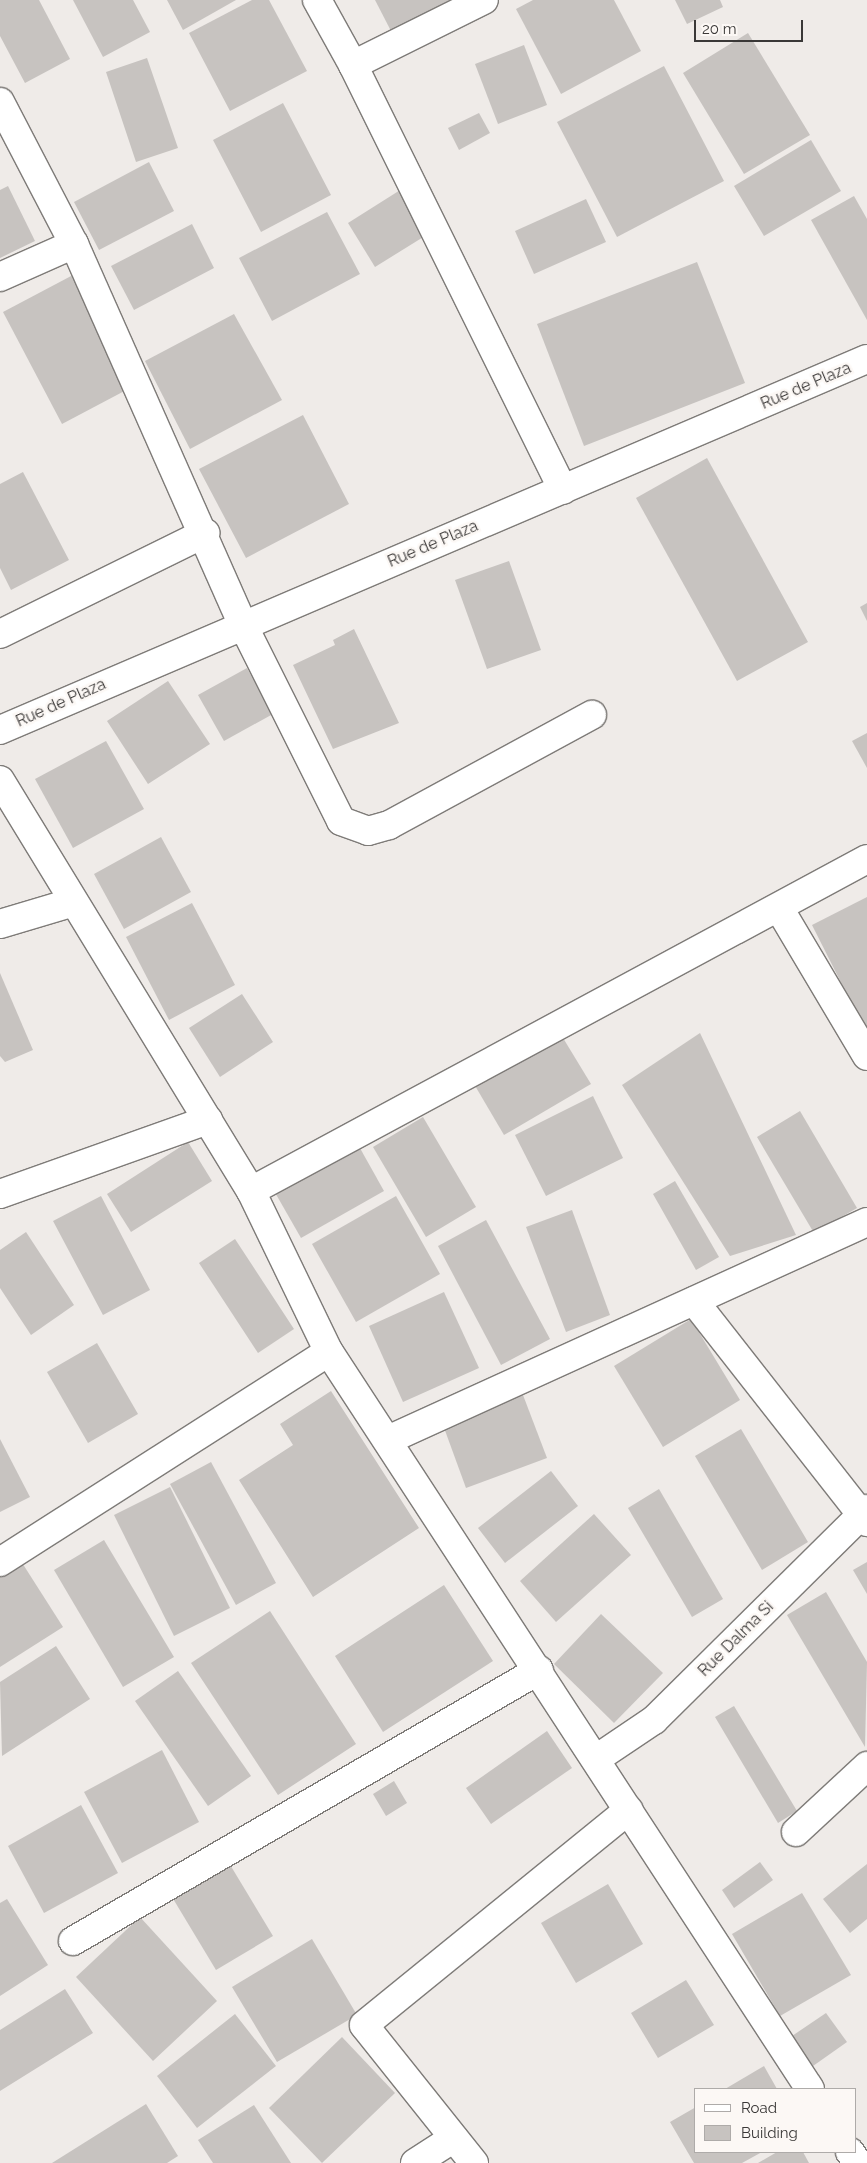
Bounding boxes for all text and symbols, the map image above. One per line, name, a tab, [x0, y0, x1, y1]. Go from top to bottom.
scale bar	[697, 10, 806, 42]
text: 20 m	[702, 20, 737, 38]
street label: Rue de Plaza	[758, 358, 854, 414]
street label: Rue de Plaza	[385, 516, 481, 572]
street label: Rue de Plaza	[13, 675, 109, 731]
street label: Rue Dalma Si	[694, 1597, 778, 1681]
legend	[694, 2088, 857, 2153]
text: Road	[741, 2099, 777, 2117]
text: Building	[741, 2124, 798, 2142]

